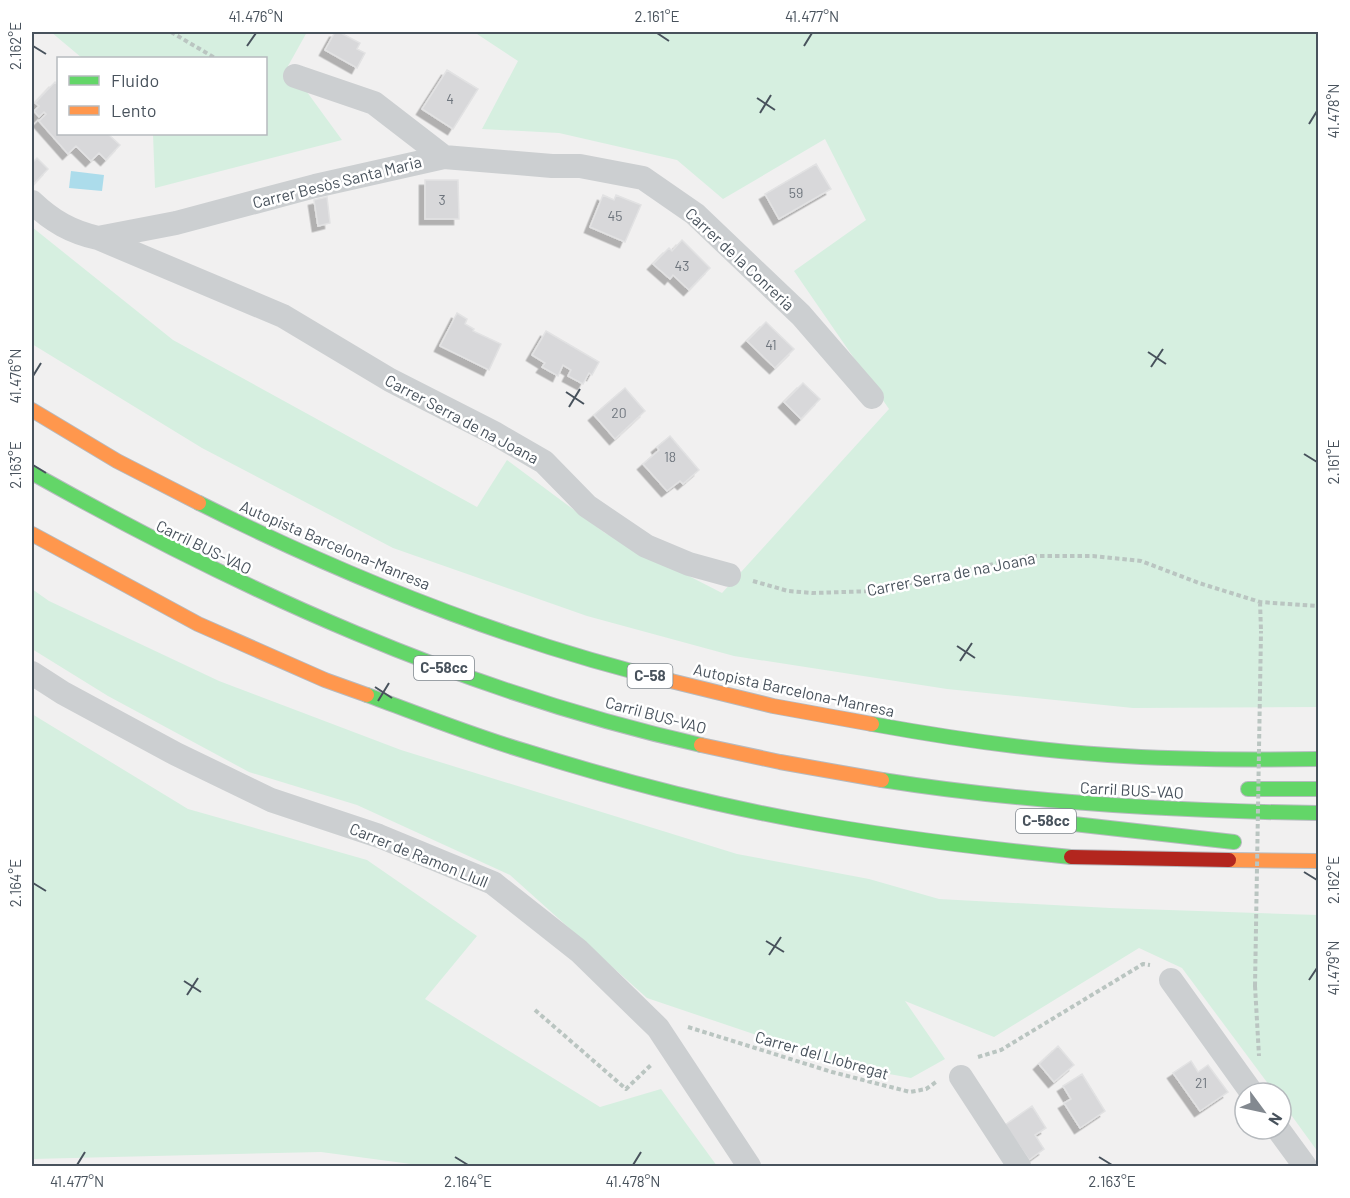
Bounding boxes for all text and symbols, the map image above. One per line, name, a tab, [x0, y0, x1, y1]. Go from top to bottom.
text: 41.476°N	[229, 7, 283, 25]
text: 2.161°E	[635, 7, 679, 25]
text: 41.477°N	[785, 7, 839, 25]
text: 2.162°E	[6, 22, 24, 70]
legend	[57, 57, 267, 135]
text: Fluido	[111, 69, 159, 91]
text: 41.478°N	[1324, 84, 1342, 138]
house number: 4	[446, 90, 454, 107]
text: Lento	[111, 99, 157, 121]
street label: Carrer Besòs Santa Maria	[250, 151, 423, 212]
house number: 59	[789, 184, 803, 201]
house number: 3	[438, 191, 446, 208]
street label: Carrer de la Conreria	[682, 203, 799, 314]
house number: 45	[608, 207, 622, 224]
house number: 43	[675, 257, 689, 274]
house number: 41	[765, 336, 777, 353]
text: 41.476°N	[6, 349, 24, 403]
street label: Carrer Serra de na Joana	[382, 370, 542, 467]
house number: 20	[611, 404, 627, 421]
text: 2.161°E	[1324, 440, 1342, 484]
text: 2.163°E	[6, 441, 24, 489]
house number: 18	[664, 448, 676, 465]
street label: Autopista Barcelona-Manresa	[237, 496, 433, 593]
street label: Carril BUS-VAO	[153, 515, 255, 578]
street label: Carrer Serra de na Joana	[865, 548, 1037, 599]
road number: C-58cc	[414, 656, 474, 680]
street label: Autopista Barcelona-Manresa	[692, 659, 896, 720]
road number: C-58	[628, 664, 672, 688]
street label: Carril BUS-VAO	[604, 692, 709, 737]
street label: Carril BUS-VAO	[1080, 777, 1184, 802]
road number: C-58cc	[1016, 809, 1076, 833]
street label: Carrer de Ramon Llull	[347, 818, 491, 891]
text: 2.162°E	[1324, 856, 1342, 904]
text: 2.164°E	[6, 859, 24, 907]
text: 41.479°N	[1324, 941, 1342, 995]
street label: Carrer del Llobregat	[753, 1026, 891, 1083]
house number: 21	[1195, 1074, 1207, 1091]
north arrow	[1233, 1081, 1293, 1141]
text: N	[1265, 1110, 1287, 1129]
text: 41.477°N	[50, 1172, 104, 1190]
text: 2.164°E	[444, 1172, 492, 1190]
text: 41.478°N	[606, 1172, 660, 1190]
text: 2.163°E	[1088, 1172, 1136, 1190]

